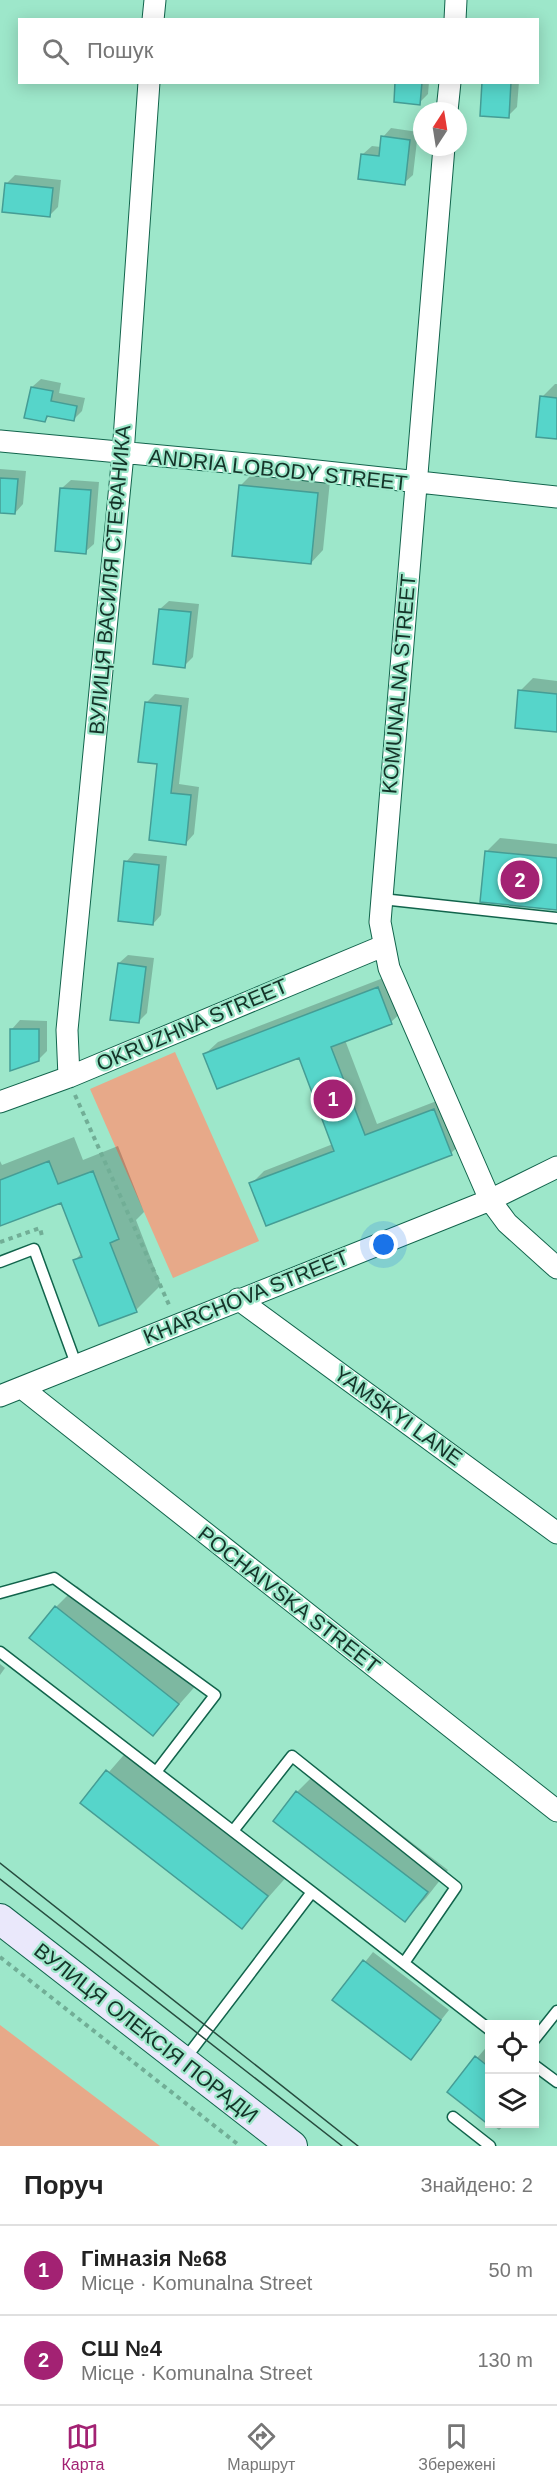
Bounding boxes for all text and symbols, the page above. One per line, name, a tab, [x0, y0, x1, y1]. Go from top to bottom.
search box	[18, 18, 539, 84]
icon: search	[39, 35, 72, 68]
text: Пошук	[87, 38, 153, 63]
north arrow	[413, 102, 467, 156]
street label: ВУЛИЦЯ ВАСИЛЯ СТЕФАНИКА	[85, 424, 134, 736]
street label: ANDRIA LOBODY STREET	[148, 444, 409, 495]
street label: KOMUNALNA STREET	[377, 573, 420, 795]
pin: 2	[500, 858, 540, 902]
street label: OKRUZHNA STREET	[93, 974, 291, 1075]
pin: 1	[314, 1076, 352, 1122]
your location	[369, 1230, 398, 1259]
street label: KHARCHOVA STREET	[140, 1245, 352, 1348]
street label: YAMSKYI LANE	[330, 1361, 467, 1470]
street label: POCHAIVSKA STREET	[194, 1522, 385, 1678]
street label: ВУЛИЦЯ ОЛЕКСІЯ ПОРАДИ	[30, 1938, 263, 2127]
map controls	[485, 2020, 539, 2128]
button: locate	[485, 2020, 539, 2074]
button: layers	[485, 2074, 539, 2128]
text: Поруч	[24, 2170, 104, 2200]
text: Знайдено: 2	[420, 2174, 533, 2196]
text: Гімназія №68	[81, 2246, 227, 2271]
text: 1	[38, 2259, 49, 2281]
text: 50 m	[489, 2259, 533, 2281]
text: Місце · Komunalna Street	[81, 2272, 312, 2294]
text: СШ №4	[81, 2336, 162, 2361]
text: 2	[38, 2349, 49, 2371]
text: 130 m	[477, 2349, 533, 2371]
text: Місце · Komunalna Street	[81, 2362, 312, 2384]
tab: Карта	[61, 2420, 104, 2474]
tab: Маршрут	[227, 2420, 295, 2474]
tab: Збережені	[418, 2420, 496, 2474]

